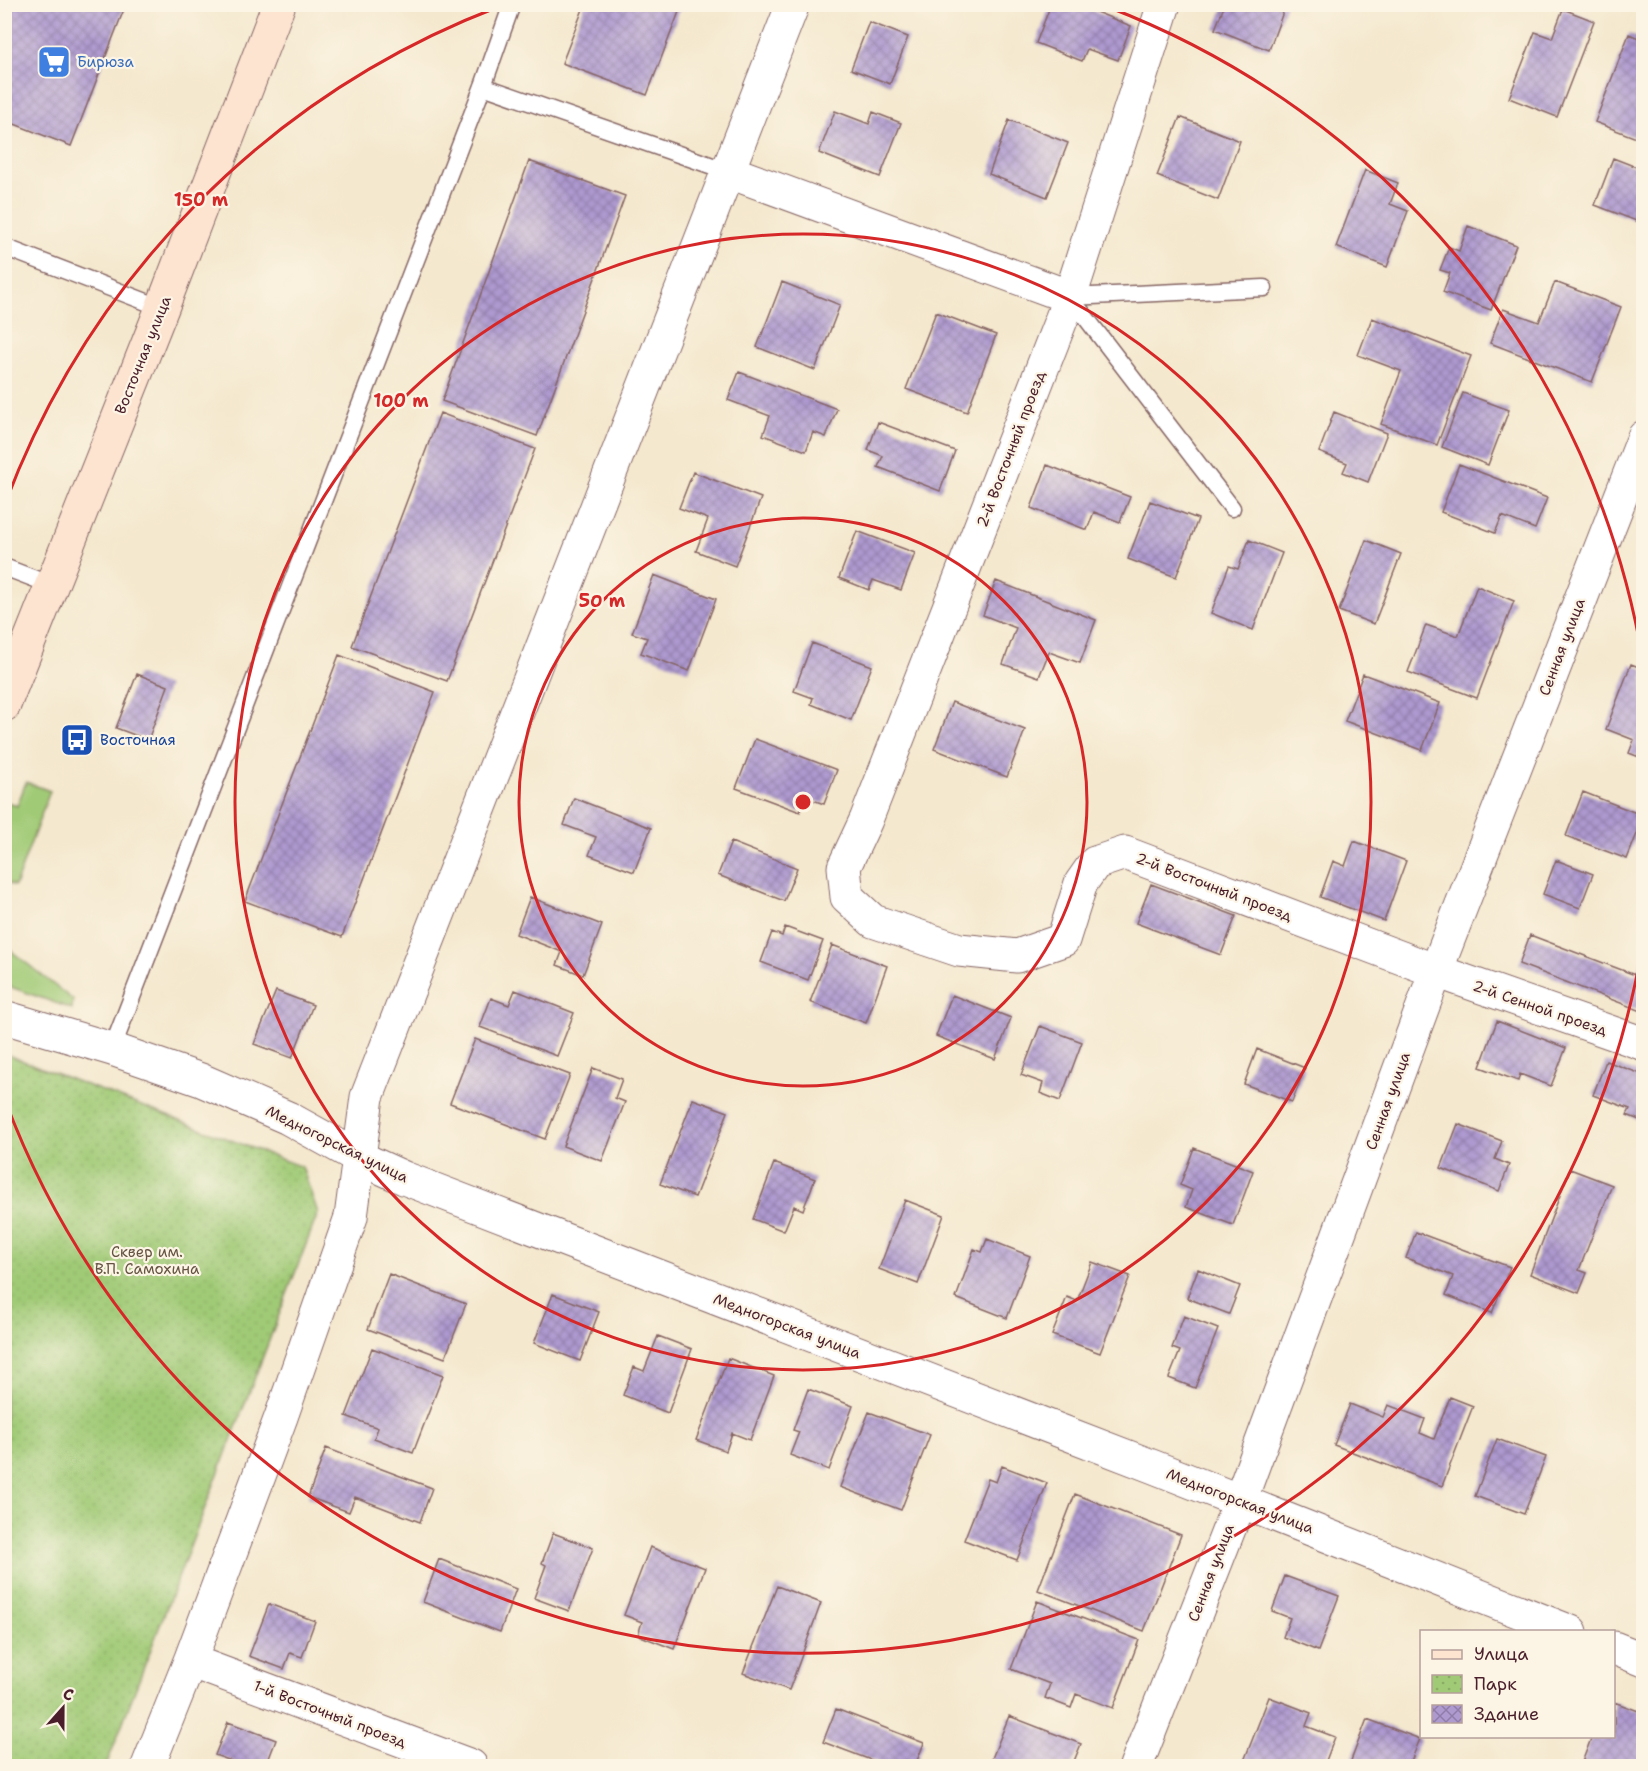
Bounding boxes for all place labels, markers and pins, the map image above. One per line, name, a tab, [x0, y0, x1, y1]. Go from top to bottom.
supermarket icon: Бирюза	[36, 44, 72, 80]
place label: Бирюза	[77, 52, 135, 72]
bus stop icon: Восточная	[59, 722, 95, 758]
place label: Восточная	[100, 730, 176, 750]
centre of rings	[793, 792, 813, 812]

